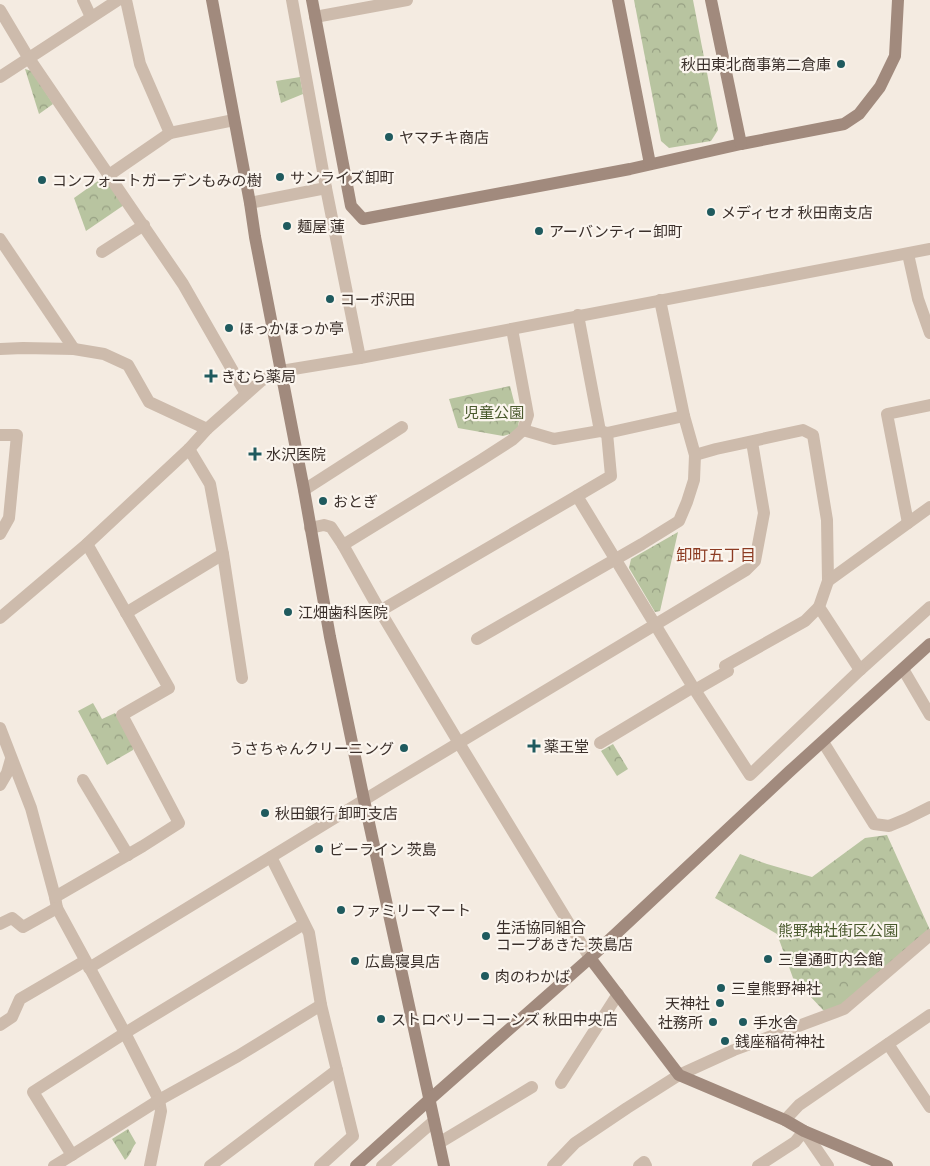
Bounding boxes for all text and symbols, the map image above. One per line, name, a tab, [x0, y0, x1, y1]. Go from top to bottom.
place label: 秋田東北商事第二倉庫	[681, 55, 831, 73]
marker: 秋田東北商事第二倉庫	[835, 58, 847, 70]
place label: ヤマチキ商店	[399, 128, 489, 146]
marker: ヤマチキ商店	[383, 131, 395, 143]
place label: サンライズ卸町	[290, 168, 395, 186]
place label: コンフォートガーデンもみの樹	[52, 171, 262, 189]
marker: サンライズ卸町	[274, 171, 286, 183]
marker: コンフォートガーデンもみの樹	[36, 174, 48, 186]
place label: メディセオ 秋田南支店	[721, 203, 873, 221]
marker: メディセオ 秋田南支店	[705, 206, 717, 218]
place label: 麺屋 蓮	[297, 217, 345, 235]
marker: 麺屋 蓮	[281, 220, 293, 232]
place label: アーバンティー卸町	[549, 222, 683, 240]
marker: アーバンティー卸町	[533, 225, 545, 237]
place label: コーポ沢田	[340, 290, 415, 308]
marker: コーポ沢田	[324, 293, 336, 305]
place label: ほっかほっか亭	[239, 319, 344, 337]
marker: ほっかほっか亭	[223, 322, 235, 334]
place label: きむら薬局	[221, 367, 296, 385]
marker: きむら薬局	[205, 370, 217, 382]
park label: 児童公園	[464, 403, 524, 421]
place label: 水沢医院	[266, 445, 326, 463]
marker: 水沢医院	[248, 447, 262, 461]
place label: おとぎ	[333, 492, 378, 510]
marker: おとぎ	[317, 495, 329, 507]
district label: 卸町五丁目	[676, 545, 756, 564]
place label: 江畑歯科医院	[298, 603, 388, 621]
marker: 江畑歯科医院	[282, 606, 294, 618]
place label: 薬王堂	[544, 737, 589, 755]
place label: うさちゃんクリーニング	[229, 739, 394, 757]
marker: 薬王堂	[528, 740, 540, 752]
marker: うさちゃんクリーニング	[398, 742, 410, 754]
place label: 秋田銀行 卸町支店	[275, 804, 398, 822]
marker: 秋田銀行 卸町支店	[259, 807, 271, 819]
place label: ビーライン 茨島	[329, 840, 437, 858]
marker: ビーライン 茨島	[313, 843, 325, 855]
place label: ファミリーマート	[351, 901, 471, 919]
marker: ファミリーマート	[335, 904, 347, 916]
place label: 生活協同組合 コープあきた 茨島店	[496, 918, 633, 953]
park label: 熊野神社街区公園	[778, 921, 898, 939]
marker: 生活協同組合 コープあきた 茨島店	[480, 930, 492, 942]
place label: 三皇通町内会館	[778, 950, 883, 968]
place label: 広島寝具店	[365, 952, 440, 970]
marker: 三皇通町内会館	[762, 953, 774, 965]
marker: 広島寝具店	[349, 955, 361, 967]
place label: 肉のわかば	[495, 967, 570, 985]
marker: 肉のわかば	[479, 970, 491, 982]
place label: 三皇熊野神社	[731, 979, 821, 997]
marker: 三皇熊野神社	[715, 982, 727, 994]
place label: 天神社	[665, 994, 710, 1012]
marker: 天神社	[714, 997, 726, 1009]
place label: ストロベリーコーンズ 秋田中央店	[391, 1010, 618, 1028]
marker: ストロベリーコーンズ 秋田中央店	[375, 1013, 387, 1025]
place label: 社務所	[658, 1013, 703, 1031]
place label: 手水舎	[753, 1013, 798, 1031]
marker: 社務所	[707, 1016, 719, 1028]
marker: 手水舎	[737, 1016, 749, 1028]
place label: 銭座稲荷神社	[735, 1032, 825, 1050]
marker: 銭座稲荷神社	[719, 1035, 731, 1047]

